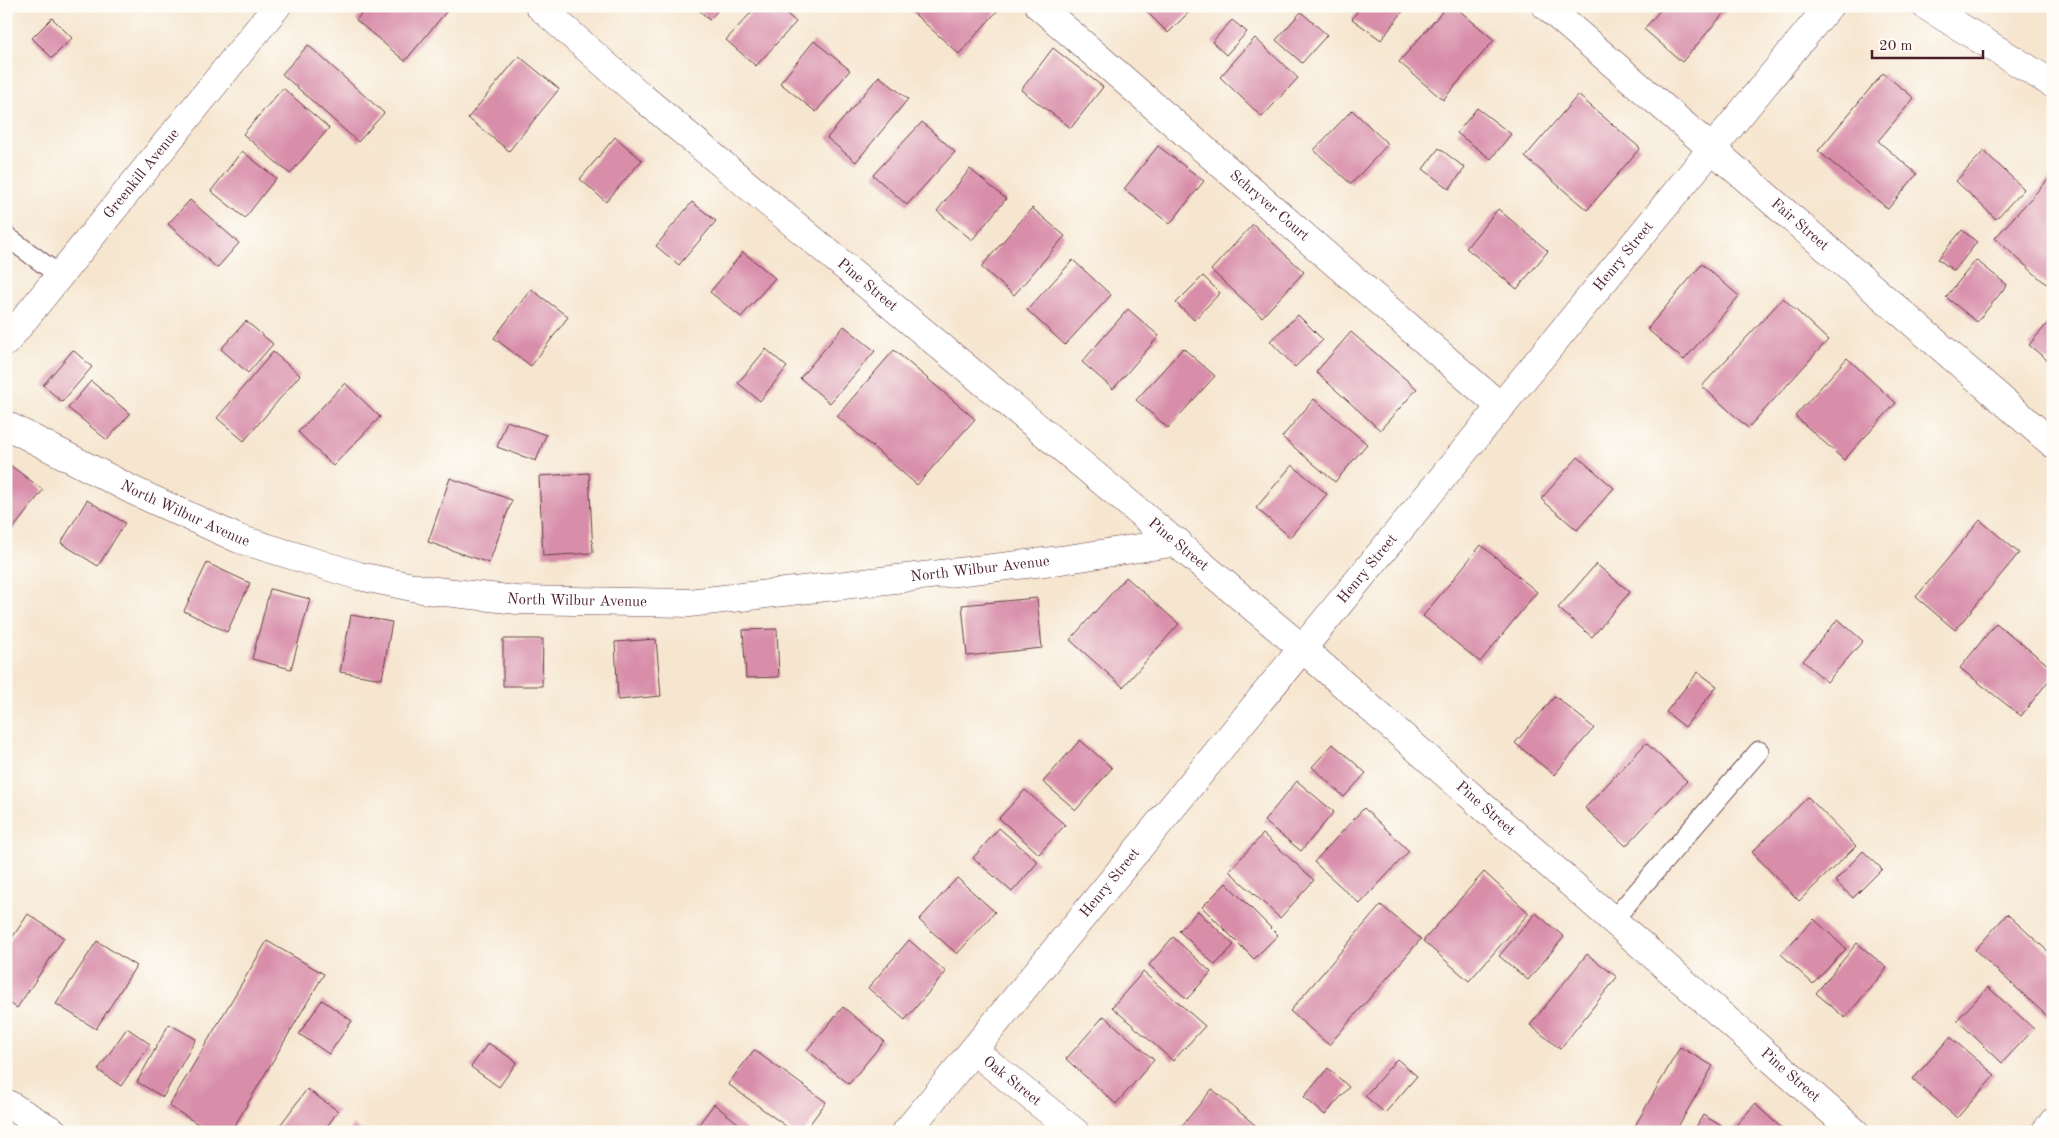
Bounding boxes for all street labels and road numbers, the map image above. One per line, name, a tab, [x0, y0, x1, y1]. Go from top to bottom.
street label: Greenkill Avenue	[101, 126, 182, 222]
street label: Schryver Court	[1227, 168, 1312, 244]
street label: Fair Street	[1768, 196, 1831, 254]
street label: Henry Street	[1591, 219, 1656, 294]
street label: Pine Street	[834, 256, 900, 314]
street label: North Wilbur Avenue	[118, 478, 251, 549]
street label: Pine Street	[1145, 516, 1211, 574]
street label: Henry Street	[1335, 531, 1400, 607]
street label: North Wilbur Avenue	[910, 554, 1051, 585]
street label: North Wilbur Avenue	[506, 591, 647, 610]
street label: Pine Street	[1453, 779, 1518, 838]
street label: Henry Street	[1077, 845, 1143, 921]
street label: Pine Street	[1758, 1046, 1823, 1105]
street label: Oak Street	[980, 1054, 1044, 1109]

